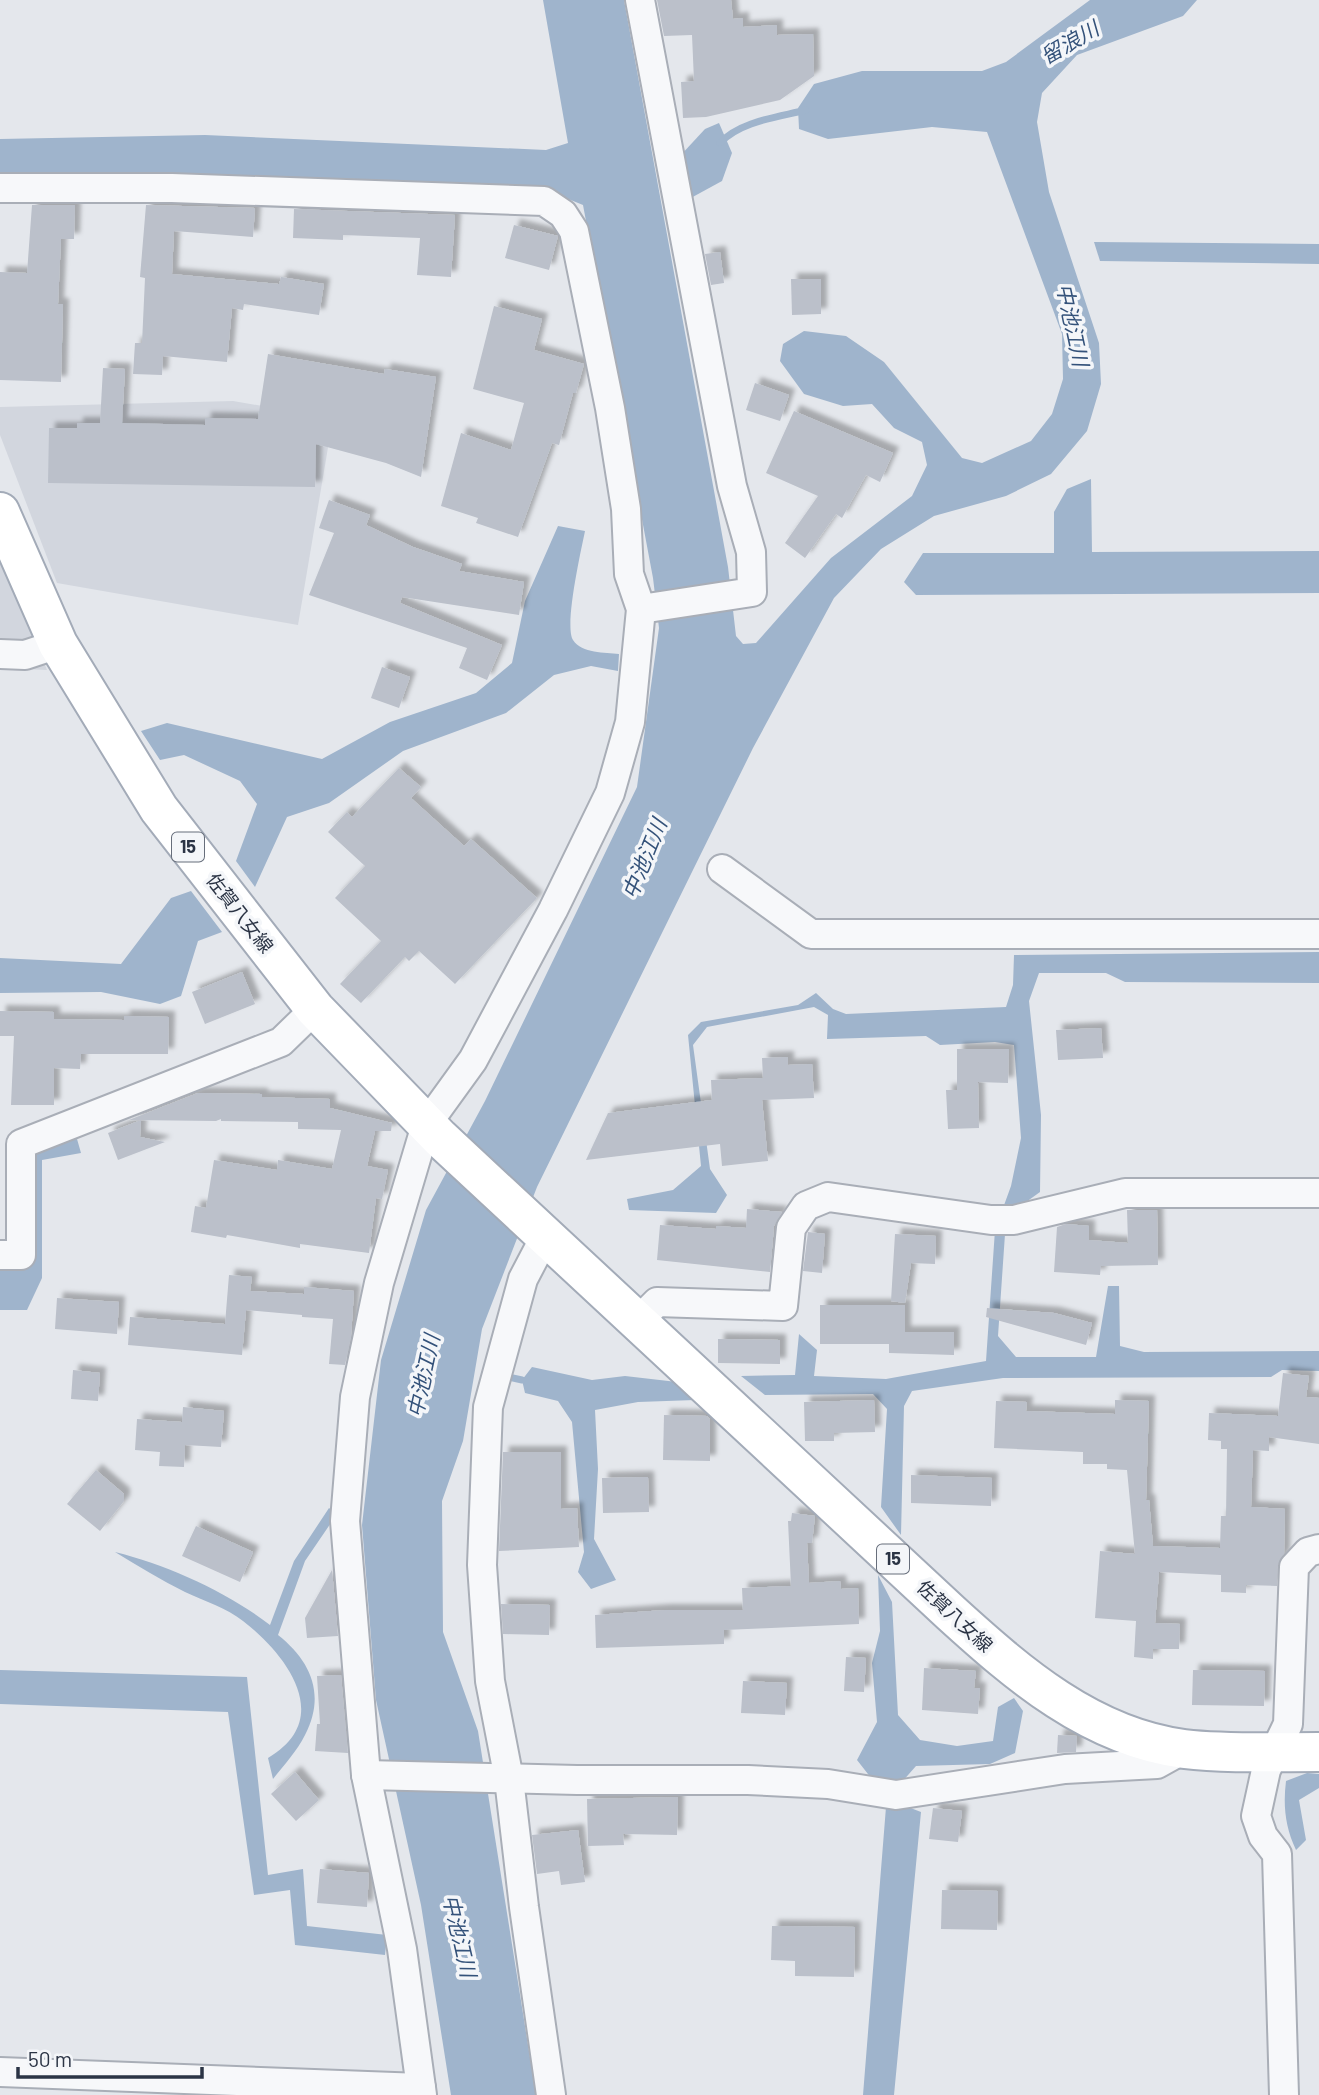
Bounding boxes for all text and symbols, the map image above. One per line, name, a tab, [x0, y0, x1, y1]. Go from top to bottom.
water label: 留浪川	[1036, 14, 1105, 68]
water label: 中池江川	[1053, 281, 1095, 370]
water label: 中池江川	[616, 813, 672, 902]
road number: 15	[172, 832, 204, 862]
street label: 佐賀八女線	[202, 868, 279, 957]
water label: 中池江川	[402, 1330, 444, 1419]
road number: 15	[877, 1544, 909, 1574]
street label: 佐賀八女線	[913, 1575, 998, 1656]
water label: 中池江川	[439, 1892, 483, 1981]
scale bar	[18, 2036, 201, 2080]
text: 50 m	[28, 2046, 72, 2071]

